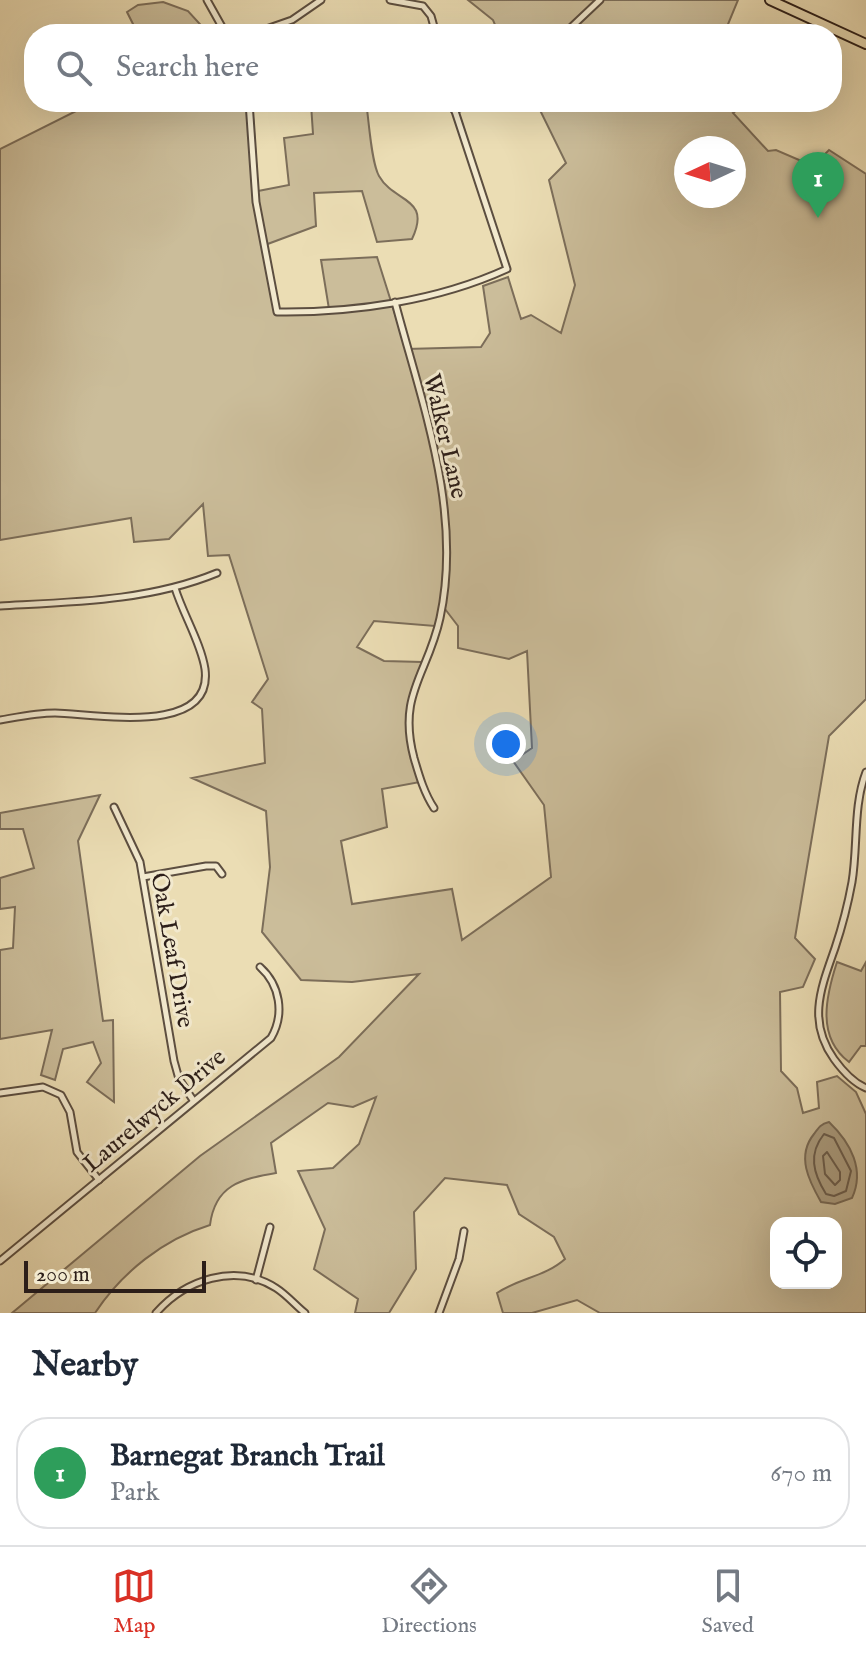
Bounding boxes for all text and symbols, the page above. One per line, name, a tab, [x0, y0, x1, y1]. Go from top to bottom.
search box	[24, 24, 842, 112]
icon: search	[52, 46, 96, 90]
text: Search here	[116, 49, 259, 87]
north arrow	[674, 136, 746, 208]
pin: 1	[792, 152, 844, 218]
street label: Walker Lane	[415, 371, 474, 502]
your location	[486, 724, 526, 764]
street label: Oak Leaf Drive	[143, 870, 200, 1030]
street label: Laurelwyck Drive	[77, 1042, 233, 1180]
map controls	[770, 1217, 842, 1289]
button: locate	[770, 1217, 842, 1289]
scale bar	[24, 1257, 206, 1293]
text: 200 m	[36, 1261, 90, 1289]
text: Nearby	[32, 1344, 138, 1387]
text: Barnegat Branch Trail	[110, 1438, 385, 1476]
text: 1	[55, 1457, 65, 1490]
text: 670 m	[770, 1457, 832, 1490]
text: Park	[110, 1476, 159, 1509]
tab: Map	[112, 1564, 156, 1640]
tab: Directions	[381, 1564, 477, 1640]
tab: Saved	[702, 1564, 754, 1640]

